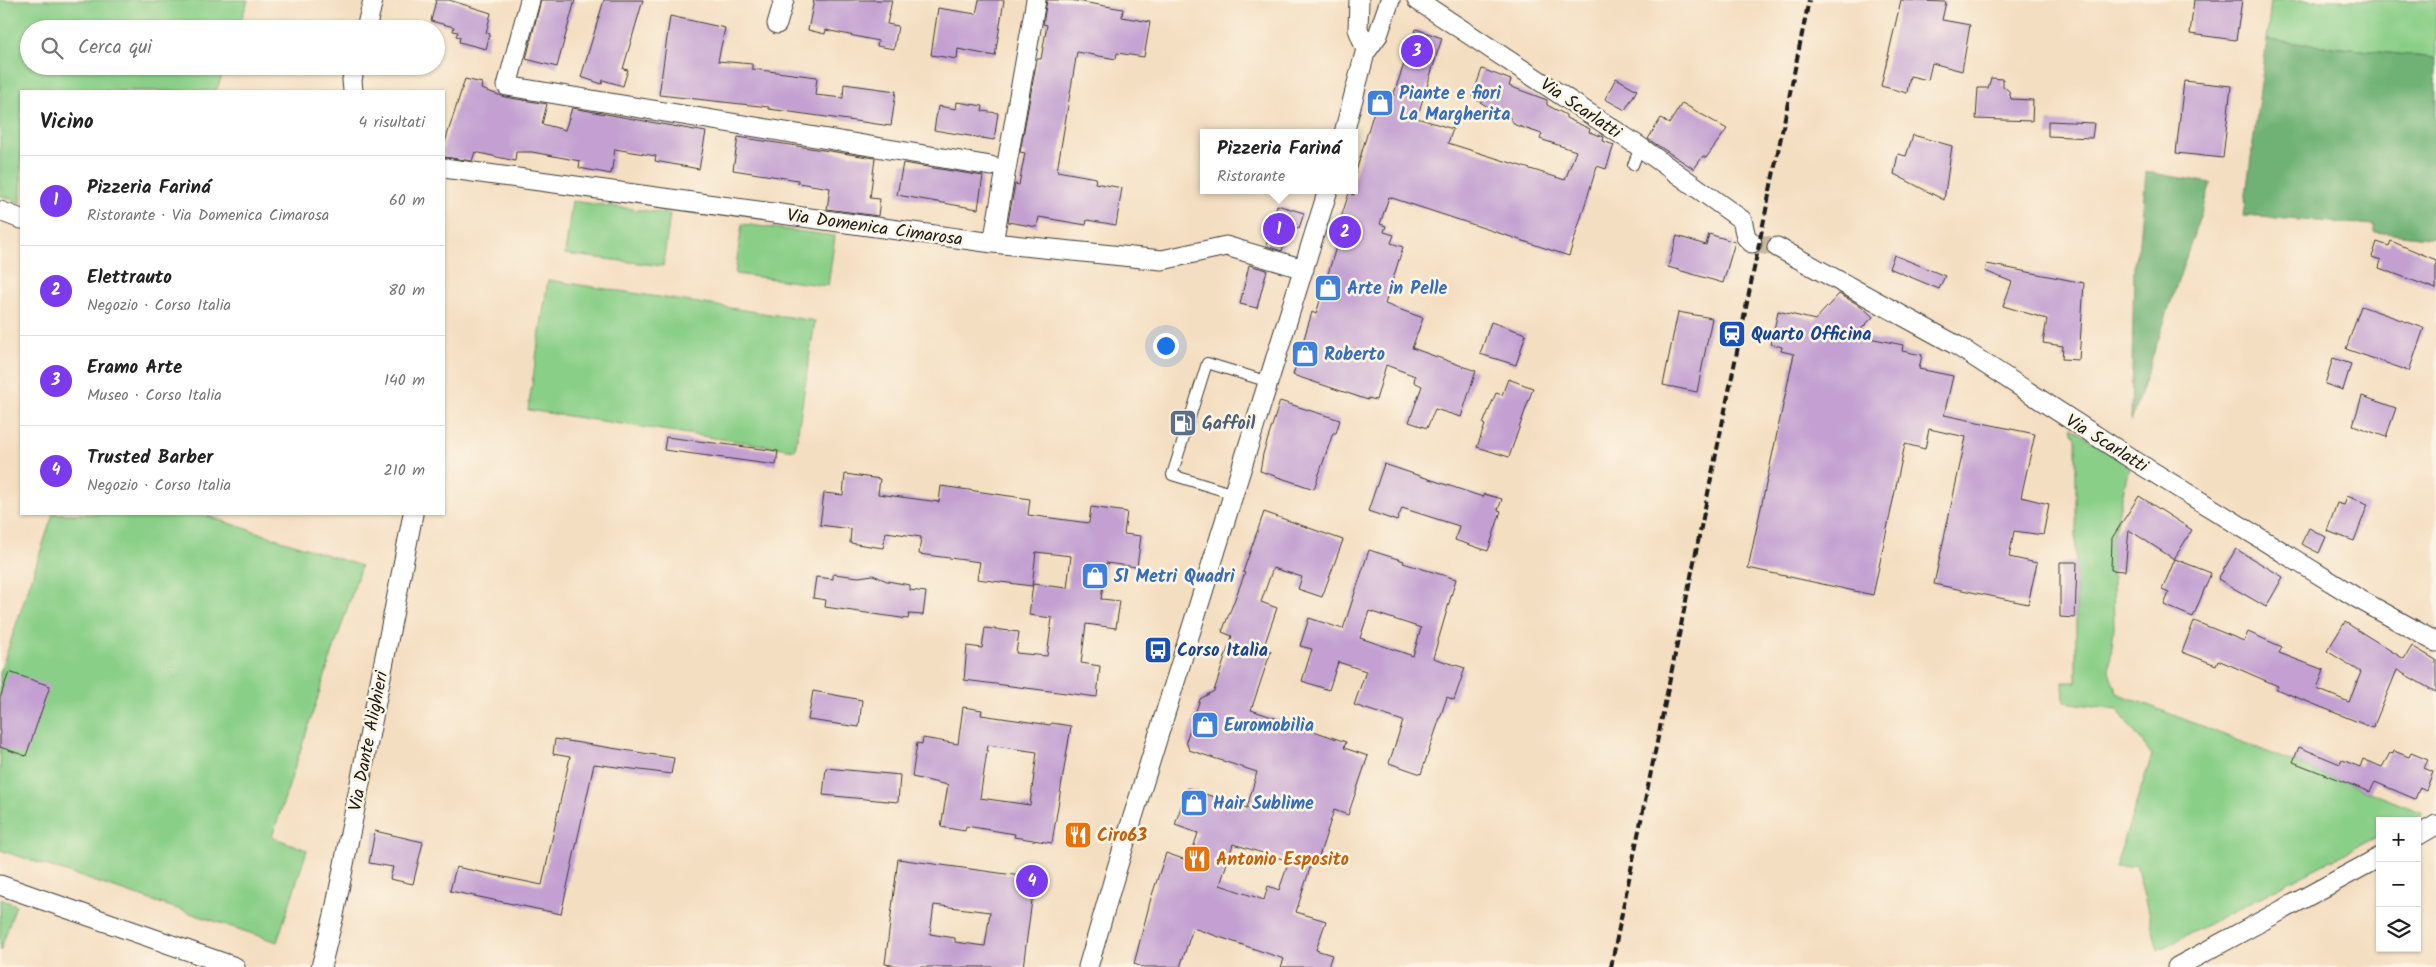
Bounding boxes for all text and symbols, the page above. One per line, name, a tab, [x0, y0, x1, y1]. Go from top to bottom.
search box	[20, 20, 445, 75]
pin: 3	[1401, 32, 1433, 70]
text: Cerca qui	[78, 33, 152, 63]
icon: search	[38, 34, 66, 62]
street label: Via Scarlatti	[1534, 71, 1627, 148]
place label: Piante e fiori La Margherita	[1399, 80, 1510, 130]
shop icon: Piante e fiori La Margherita	[1365, 88, 1395, 118]
text: Vicino	[40, 106, 94, 139]
text: 4 risultati	[359, 110, 425, 135]
popup	[1200, 129, 1358, 194]
text: Pizzeria Fariná	[1217, 134, 1341, 164]
text: Ristorante	[1217, 164, 1285, 189]
text: Pizzeria Fariná	[87, 173, 211, 203]
text: 1	[54, 188, 58, 213]
text: 60 m	[389, 188, 425, 213]
street label: Via Domenica Cimarosa	[785, 202, 965, 255]
text: Ristorante · Via Domenica Cimarosa	[87, 203, 329, 228]
pin: 1	[1263, 210, 1295, 248]
pin: 2	[1329, 213, 1361, 251]
text: Elettrauto	[87, 263, 172, 293]
shop icon: Arte in Pelle	[1313, 273, 1343, 303]
place label: Arte in Pelle	[1347, 275, 1448, 304]
text: 2	[51, 278, 61, 303]
text: 80 m	[388, 278, 425, 303]
text: Negozio · Corso Italia	[87, 293, 231, 318]
station icon: Quarto Officina	[1717, 319, 1747, 349]
place label: Quarto Officina	[1751, 321, 1872, 350]
your location	[1153, 333, 1179, 359]
shop icon: Roberto	[1290, 339, 1320, 369]
place label: Roberto	[1324, 341, 1385, 370]
text: Eramo Arte	[87, 353, 182, 383]
text: 3	[52, 368, 60, 393]
text: 140 m	[384, 368, 425, 393]
text: Museo · Corso Italia	[87, 383, 222, 408]
street label: Via Scarlatti	[2059, 407, 2154, 481]
fuel station icon: Gaffoil	[1168, 408, 1198, 438]
place label: Gaffoil	[1202, 410, 1255, 439]
text: Trusted Barber	[87, 443, 213, 473]
text: 4	[52, 458, 60, 483]
text: 210 m	[384, 458, 425, 483]
text: Negozio · Corso Italia	[87, 473, 231, 498]
shop icon: 51 Metri Quadri	[1080, 561, 1110, 591]
place label: 51 Metri Quadri	[1113, 563, 1235, 592]
bus stop icon: Corso Italia	[1143, 635, 1173, 665]
place label: Corso Italia	[1177, 637, 1268, 666]
street label: Via Dante Alighieri	[342, 668, 397, 814]
shop icon: Euromobilia	[1190, 710, 1220, 740]
place label: Euromobilia	[1224, 712, 1314, 741]
shop icon: Hair Sublime	[1179, 788, 1209, 818]
place label: Hair Sublime	[1213, 790, 1314, 819]
map controls	[2376, 817, 2421, 952]
button: +	[2376, 817, 2421, 862]
restaurant icon: Ciro63	[1063, 820, 1093, 850]
place label: Ciro63	[1097, 822, 1147, 851]
restaurant icon: Antonio Esposito	[1182, 844, 1212, 874]
place label: Antonio Esposito	[1216, 846, 1349, 875]
pin: 4	[1016, 862, 1048, 900]
button: −	[2376, 862, 2421, 907]
button: layers	[2376, 907, 2421, 952]

